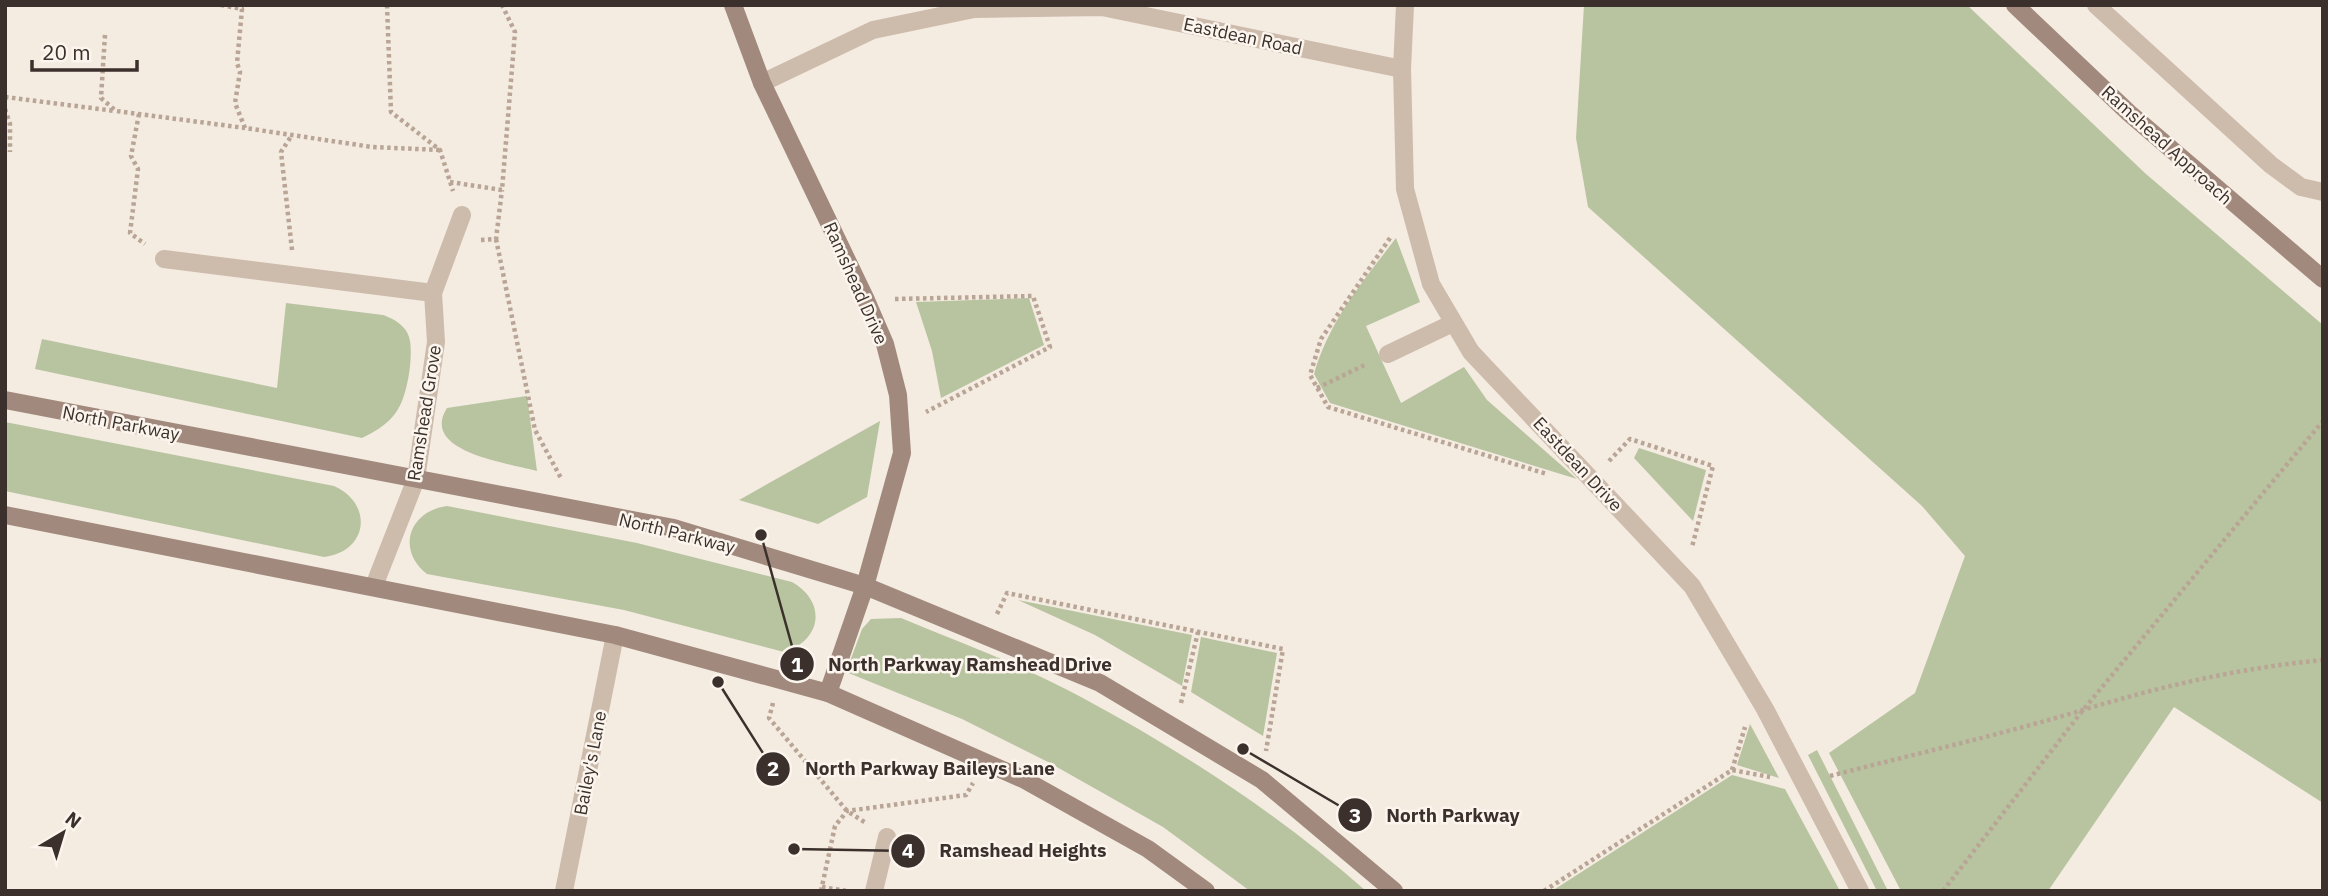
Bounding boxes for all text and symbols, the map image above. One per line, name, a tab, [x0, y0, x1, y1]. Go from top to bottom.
street label: Eastdean Road	[1182, 12, 1304, 60]
scale bar	[32, 28, 136, 72]
text: 20 m	[42, 38, 91, 66]
street label: Ramshead Approach	[2097, 80, 2237, 210]
street label: Ramshead Drive	[819, 218, 893, 348]
street label: Ramshead Grove	[402, 343, 446, 483]
street label: North Parkway	[60, 400, 182, 446]
street label: Eastdean Drive	[1528, 412, 1628, 516]
street label: North Parkway	[617, 507, 737, 559]
callout: North Parkway Ramshead Drive	[779, 644, 1126, 684]
text: 1	[791, 650, 804, 678]
text: North Parkway Ramshead Drive	[828, 652, 1112, 676]
street label: Bailey's Lane	[569, 709, 611, 817]
callout: North Parkway Baileys Lane	[756, 749, 1069, 789]
text: 2	[767, 754, 779, 782]
text: North Parkway Baileys Lane	[805, 756, 1055, 780]
callout: North Parkway	[1337, 795, 1534, 835]
north arrow	[28, 798, 98, 868]
text: 3	[1349, 801, 1361, 829]
text: North Parkway	[1386, 803, 1521, 827]
text: N	[61, 806, 86, 833]
callout: Ramshead Heights	[891, 831, 1121, 871]
text: 4	[902, 836, 914, 864]
text: Ramshead Heights	[939, 838, 1107, 862]

